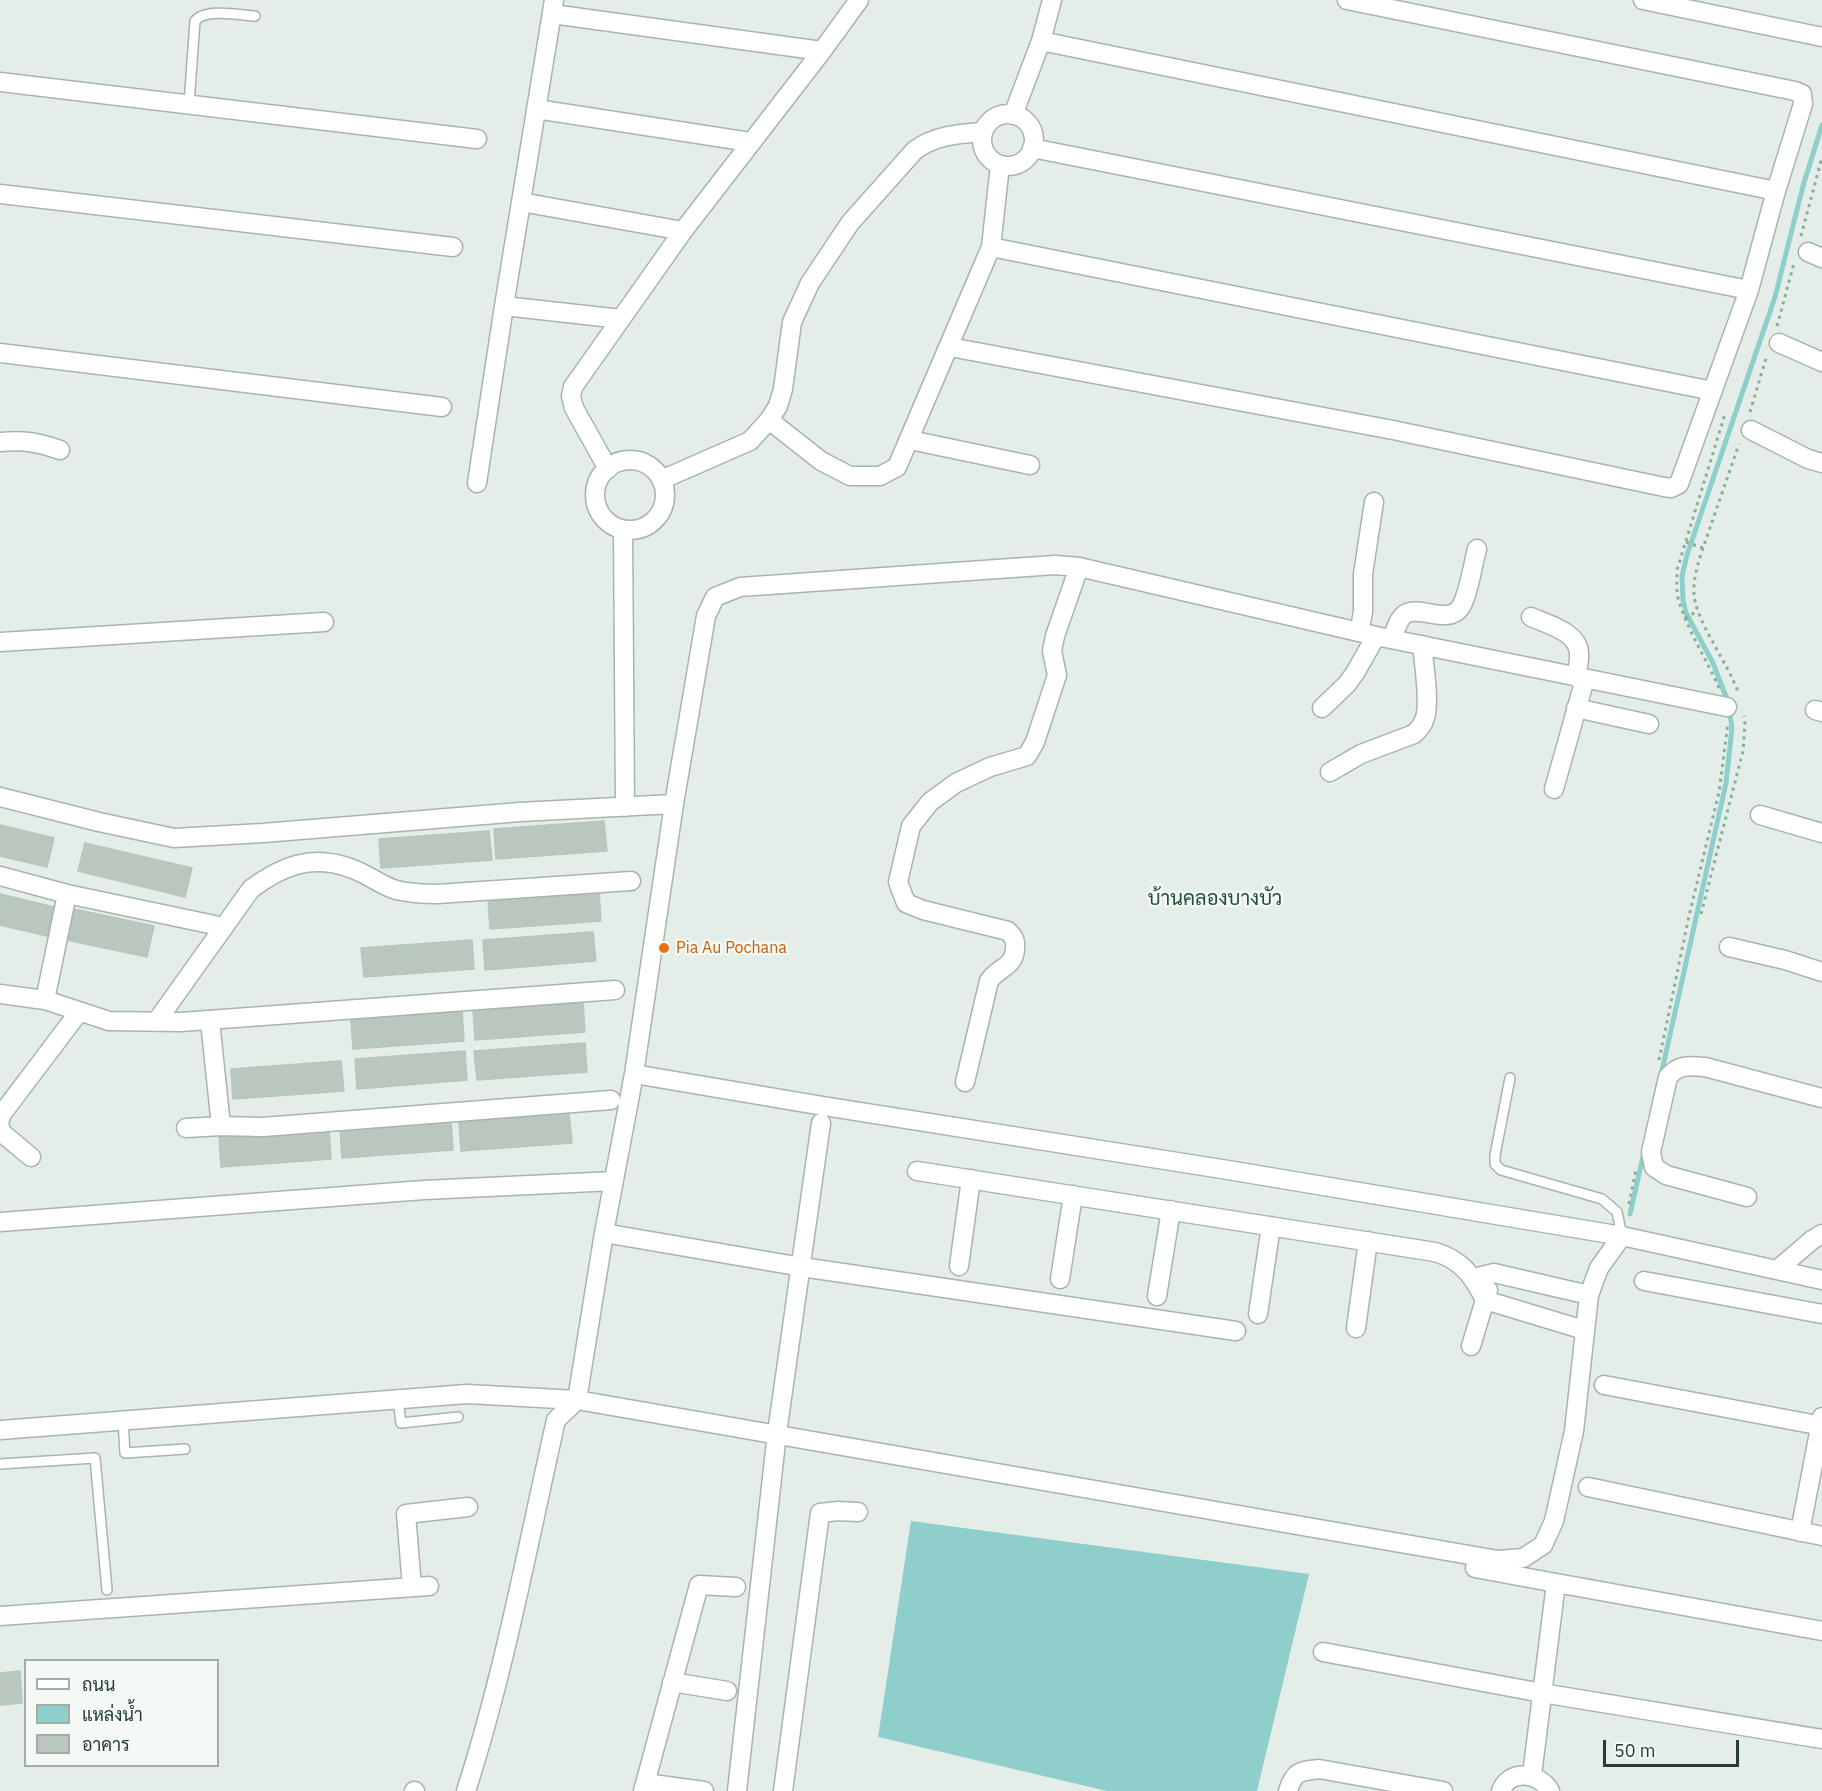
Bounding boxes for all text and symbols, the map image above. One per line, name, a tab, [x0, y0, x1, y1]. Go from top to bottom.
district label: บ้านคลองบางบัว	[1148, 887, 1282, 911]
place label: Pia Au Pochana	[676, 938, 787, 958]
marker: Pia Au Pochana	[657, 941, 671, 955]
legend	[24, 1659, 219, 1767]
text: ถนน	[82, 1673, 115, 1696]
text: แหล่งน้ำ	[82, 1703, 143, 1726]
scale bar	[1606, 1728, 1742, 1766]
text: อาคาร	[82, 1733, 130, 1756]
text: 50 m	[1614, 1739, 1656, 1762]

